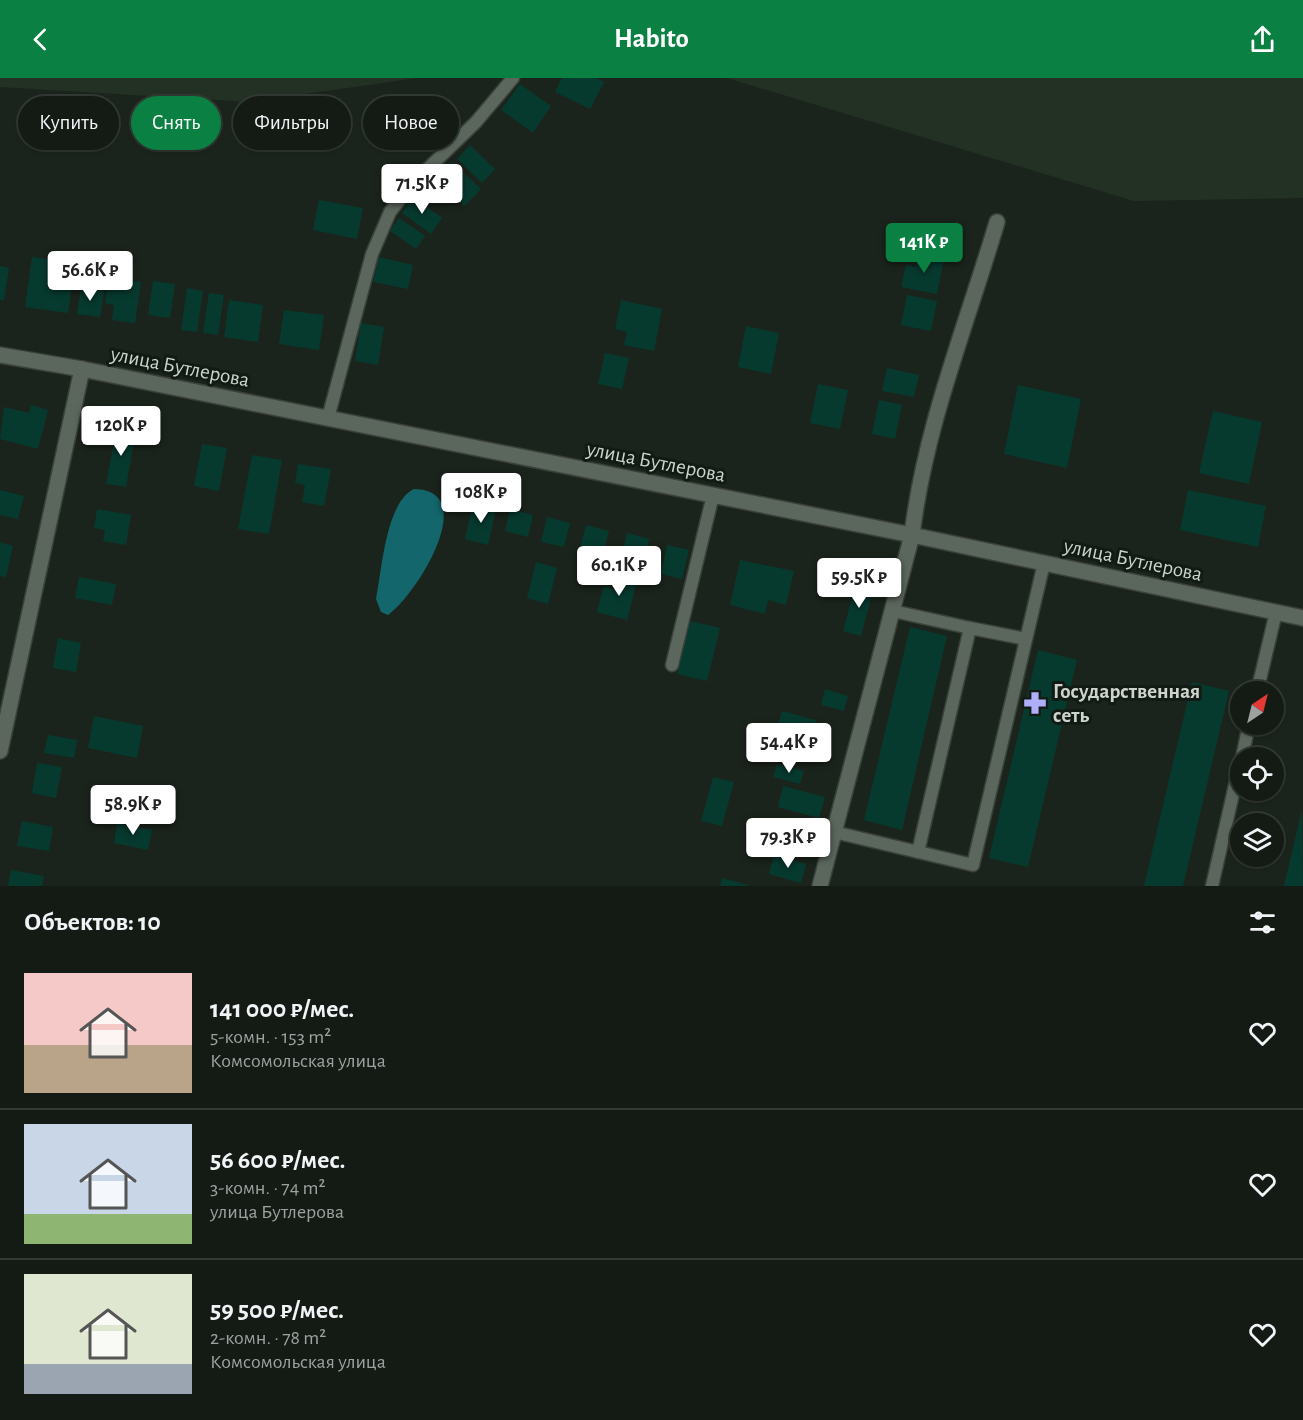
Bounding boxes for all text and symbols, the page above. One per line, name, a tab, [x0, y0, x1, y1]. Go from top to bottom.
icon: back	[24, 23, 57, 56]
icon: share	[1246, 23, 1279, 56]
text: Habito	[614, 25, 689, 52]
chip: Купить	[18, 96, 119, 150]
chip: Снять	[131, 96, 221, 150]
chip: Фильтры	[233, 96, 351, 150]
chip: Новое	[363, 96, 459, 150]
pin: 71.5K ₽	[367, 164, 477, 215]
text: 71.5K ₽	[395, 173, 449, 193]
pin: 141K ₽	[875, 223, 973, 274]
text: 141K ₽	[900, 232, 948, 252]
pin: 56.6K ₽	[35, 251, 145, 302]
text: 56.6K ₽	[62, 260, 118, 280]
street label: улица Бутлерова	[108, 343, 252, 391]
pin: 120K ₽	[72, 406, 170, 457]
text: 120K ₽	[95, 415, 147, 435]
street label: улица Бутлерова	[584, 438, 728, 486]
pin: 108K ₽	[432, 473, 530, 524]
text: 108K ₽	[455, 482, 507, 502]
street label: улица Бутлерова	[1061, 535, 1204, 585]
pin: 60.1K ₽	[564, 546, 674, 597]
text: 60.1K ₽	[591, 555, 647, 575]
pin: 59.5K ₽	[804, 558, 914, 609]
text: 59.5K ₽	[831, 567, 887, 587]
place label: Государственная сеть	[1053, 681, 1200, 726]
north arrow	[1230, 681, 1284, 735]
map controls	[1230, 681, 1284, 867]
pharmacy icon: Государственная сеть	[1022, 690, 1048, 716]
pin: 54.4K ₽	[734, 723, 844, 774]
text: 54.4K ₽	[760, 732, 818, 752]
button: locate	[1230, 747, 1284, 801]
pin: 58.9K ₽	[78, 785, 188, 836]
text: 58.9K ₽	[105, 794, 161, 814]
button: layers	[1230, 813, 1284, 867]
pin: 79.3K ₽	[733, 818, 843, 869]
text: 79.3K ₽	[760, 827, 816, 847]
icon: filters	[1246, 906, 1279, 939]
text: Объектов: 10	[24, 909, 161, 935]
text: 141 000 ₽/мес.	[210, 996, 354, 1022]
icon: home	[72, 997, 144, 1069]
icon: heart	[1246, 1017, 1279, 1050]
text: 5-комн. · 153 m²	[210, 1027, 331, 1047]
text: Комсомольская улица	[210, 1051, 386, 1071]
text: 56 600 ₽/мес.	[210, 1147, 345, 1173]
icon: home	[72, 1148, 144, 1220]
icon: heart	[1246, 1168, 1279, 1201]
text: 3-комн. · 74 m²	[210, 1178, 326, 1198]
text: улица Бутлерова	[210, 1202, 344, 1222]
text: 59 500 ₽/мес.	[210, 1297, 344, 1323]
icon: home	[72, 1298, 144, 1370]
icon: heart	[1246, 1318, 1279, 1351]
text: 2-комн. · 78 m²	[210, 1328, 326, 1348]
text: Комсомольская улица	[210, 1352, 386, 1372]

